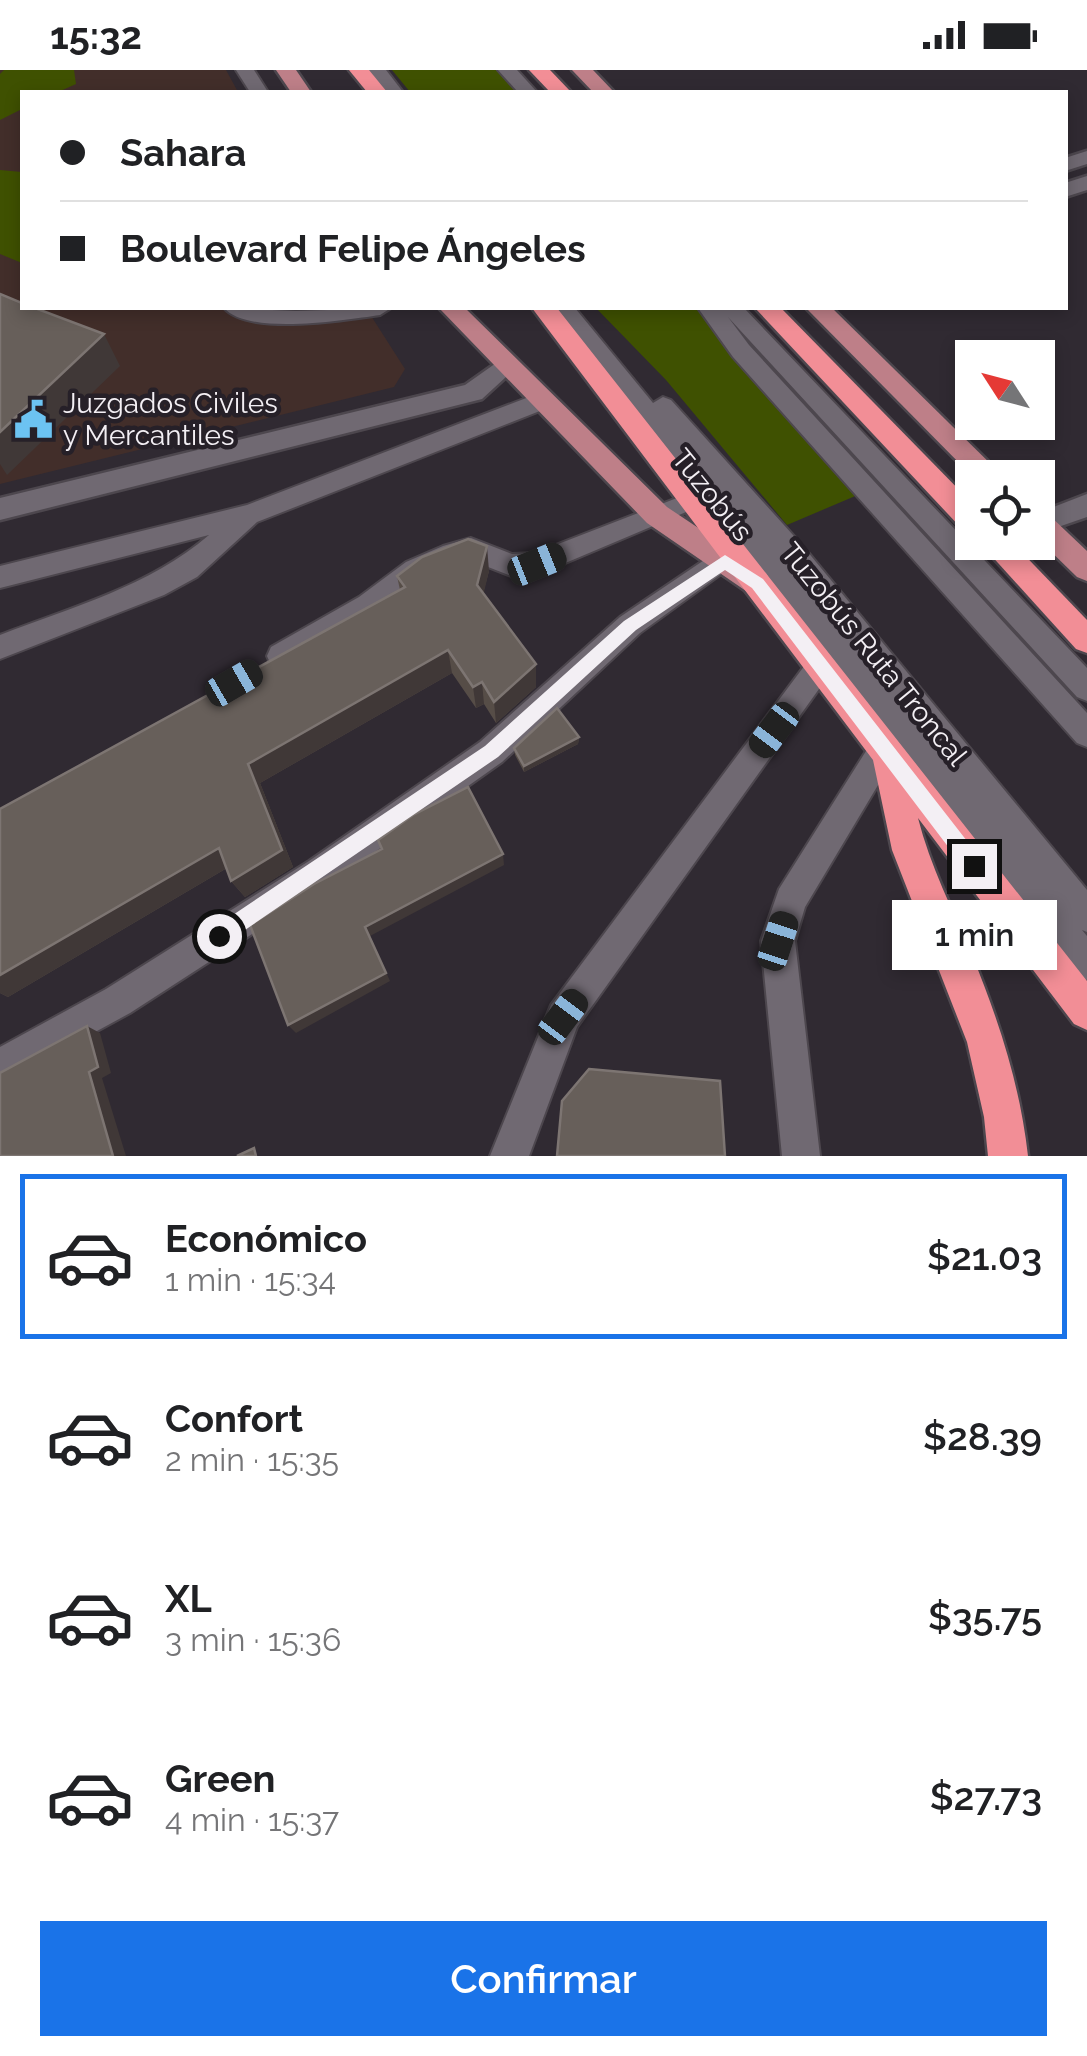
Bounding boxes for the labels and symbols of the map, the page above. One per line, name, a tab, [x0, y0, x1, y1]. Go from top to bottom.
north arrow	[955, 340, 1055, 440]
place label: Juzgados Civiles y Mercantiles	[63, 387, 278, 452]
public building icon: Juzgados Civiles y Mercantiles	[12, 398, 54, 440]
street label: Tuzobús	[665, 442, 759, 548]
street label: Tuzobús Ruta Troncal	[774, 536, 974, 772]
car	[504, 539, 570, 589]
car	[201, 655, 267, 711]
car	[744, 697, 804, 763]
route end	[952, 844, 997, 889]
callout: 1 min	[892, 901, 1056, 971]
car	[754, 908, 802, 974]
route start	[197, 914, 242, 959]
car	[533, 984, 593, 1050]

